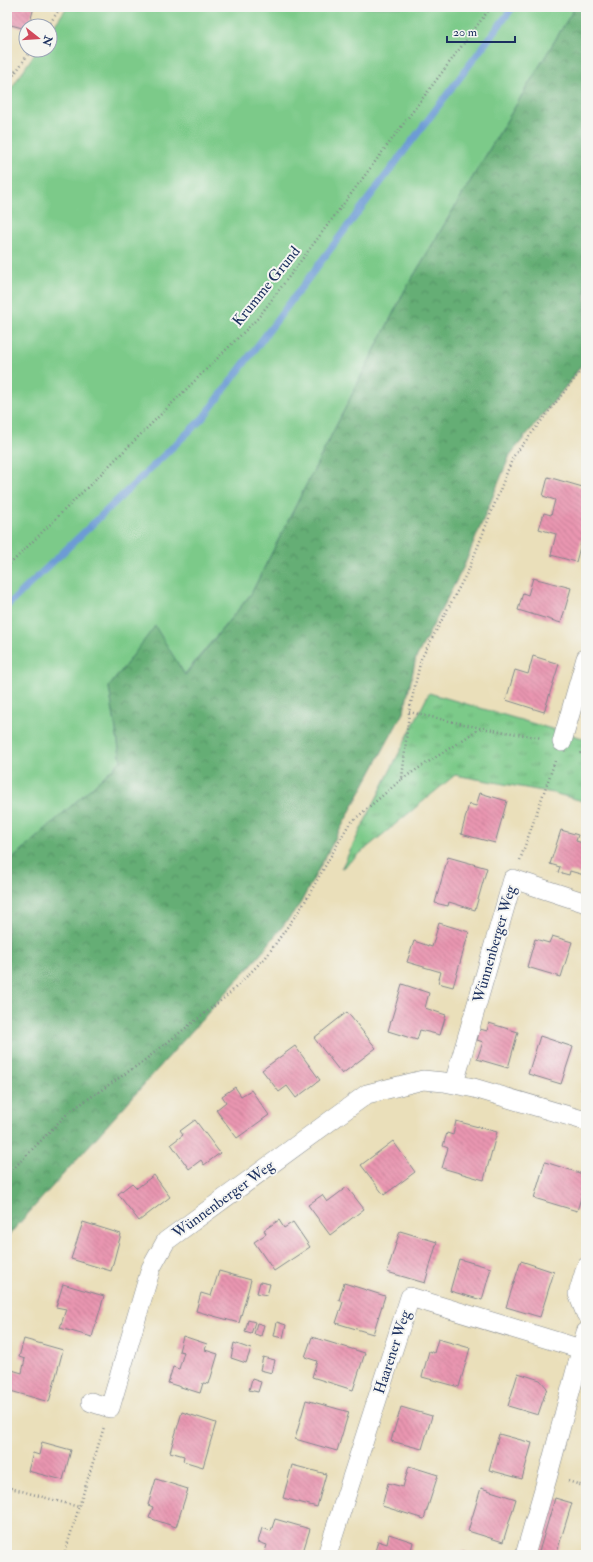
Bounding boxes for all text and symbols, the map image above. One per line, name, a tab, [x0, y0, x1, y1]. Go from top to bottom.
north arrow	[18, 18, 58, 58]
scale bar	[447, 18, 515, 44]
text: 20 m	[453, 25, 478, 40]
text: N	[39, 33, 55, 48]
street label: Krumme Grund	[228, 242, 305, 330]
street label: Wünnenberger Weg	[468, 883, 520, 1006]
street label: Wünnenberger Weg	[168, 1156, 278, 1243]
street label: Haarener Weg	[370, 1307, 415, 1396]

